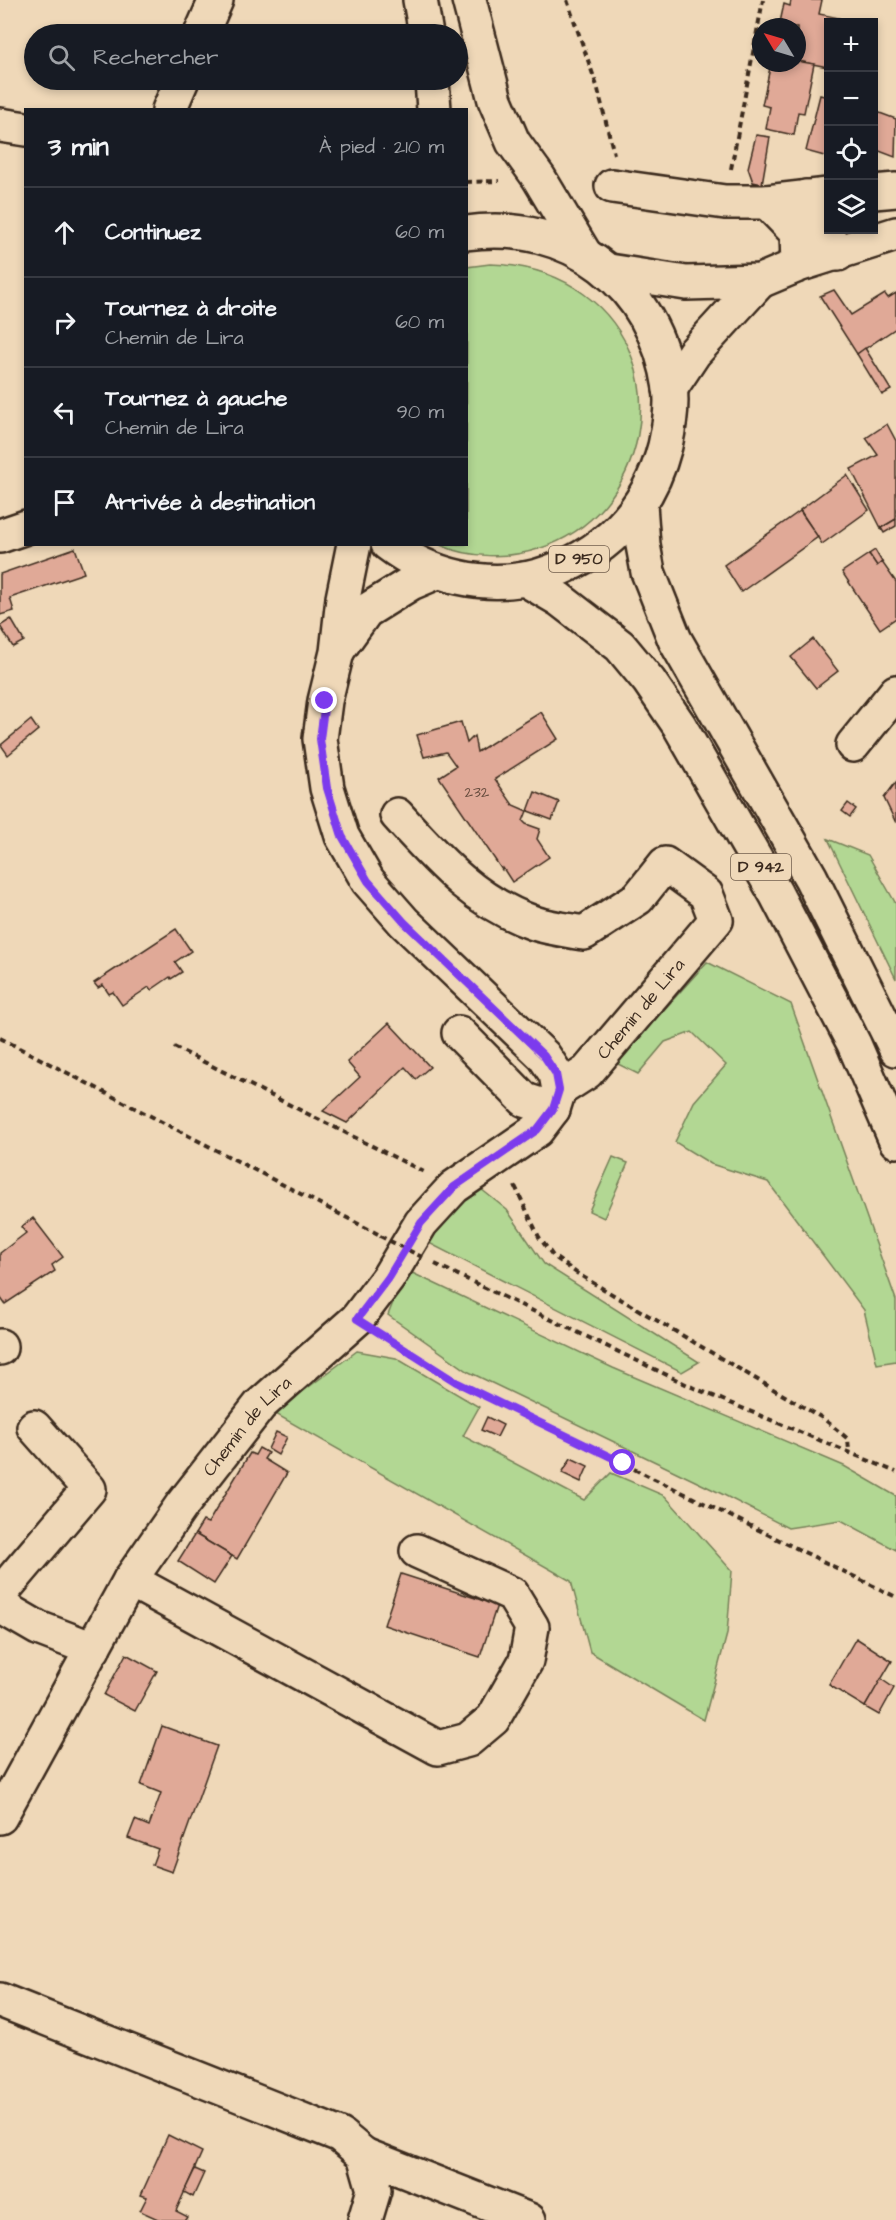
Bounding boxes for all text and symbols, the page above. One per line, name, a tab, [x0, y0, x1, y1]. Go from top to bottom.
north arrow	[752, 18, 806, 72]
map controls	[824, 18, 878, 234]
button: +	[824, 18, 878, 72]
search box	[24, 24, 468, 90]
icon: search	[45, 41, 78, 74]
text: Rechercher	[93, 42, 218, 73]
button: −	[824, 72, 878, 126]
button: locate	[824, 126, 878, 180]
text: 3 min	[48, 129, 109, 165]
text: À pied · 210 m	[319, 133, 444, 161]
button: layers	[824, 180, 878, 234]
icon: ahead	[48, 216, 81, 249]
text: Continuez	[105, 217, 201, 248]
text: 60 m	[395, 218, 444, 246]
text: Tournez à droite	[105, 293, 277, 324]
icon: right	[48, 306, 81, 339]
text: 60 m	[395, 308, 444, 336]
text: Chemin de Lira	[105, 324, 244, 352]
text: Tournez à gauche	[105, 383, 287, 414]
icon: left	[48, 396, 81, 429]
text: 90 m	[396, 398, 444, 426]
text: Chemin de Lira	[105, 414, 244, 442]
icon: arrive	[48, 486, 81, 519]
text: Arrivée à destination	[105, 487, 315, 518]
road number: D 950	[549, 546, 609, 572]
route end	[311, 687, 337, 713]
house number: 232	[465, 782, 490, 803]
road number: D 942	[731, 854, 791, 880]
street label: Chemin de Lira	[591, 953, 691, 1065]
street label: Chemin de Lira	[197, 1370, 297, 1481]
route start	[609, 1449, 635, 1475]

